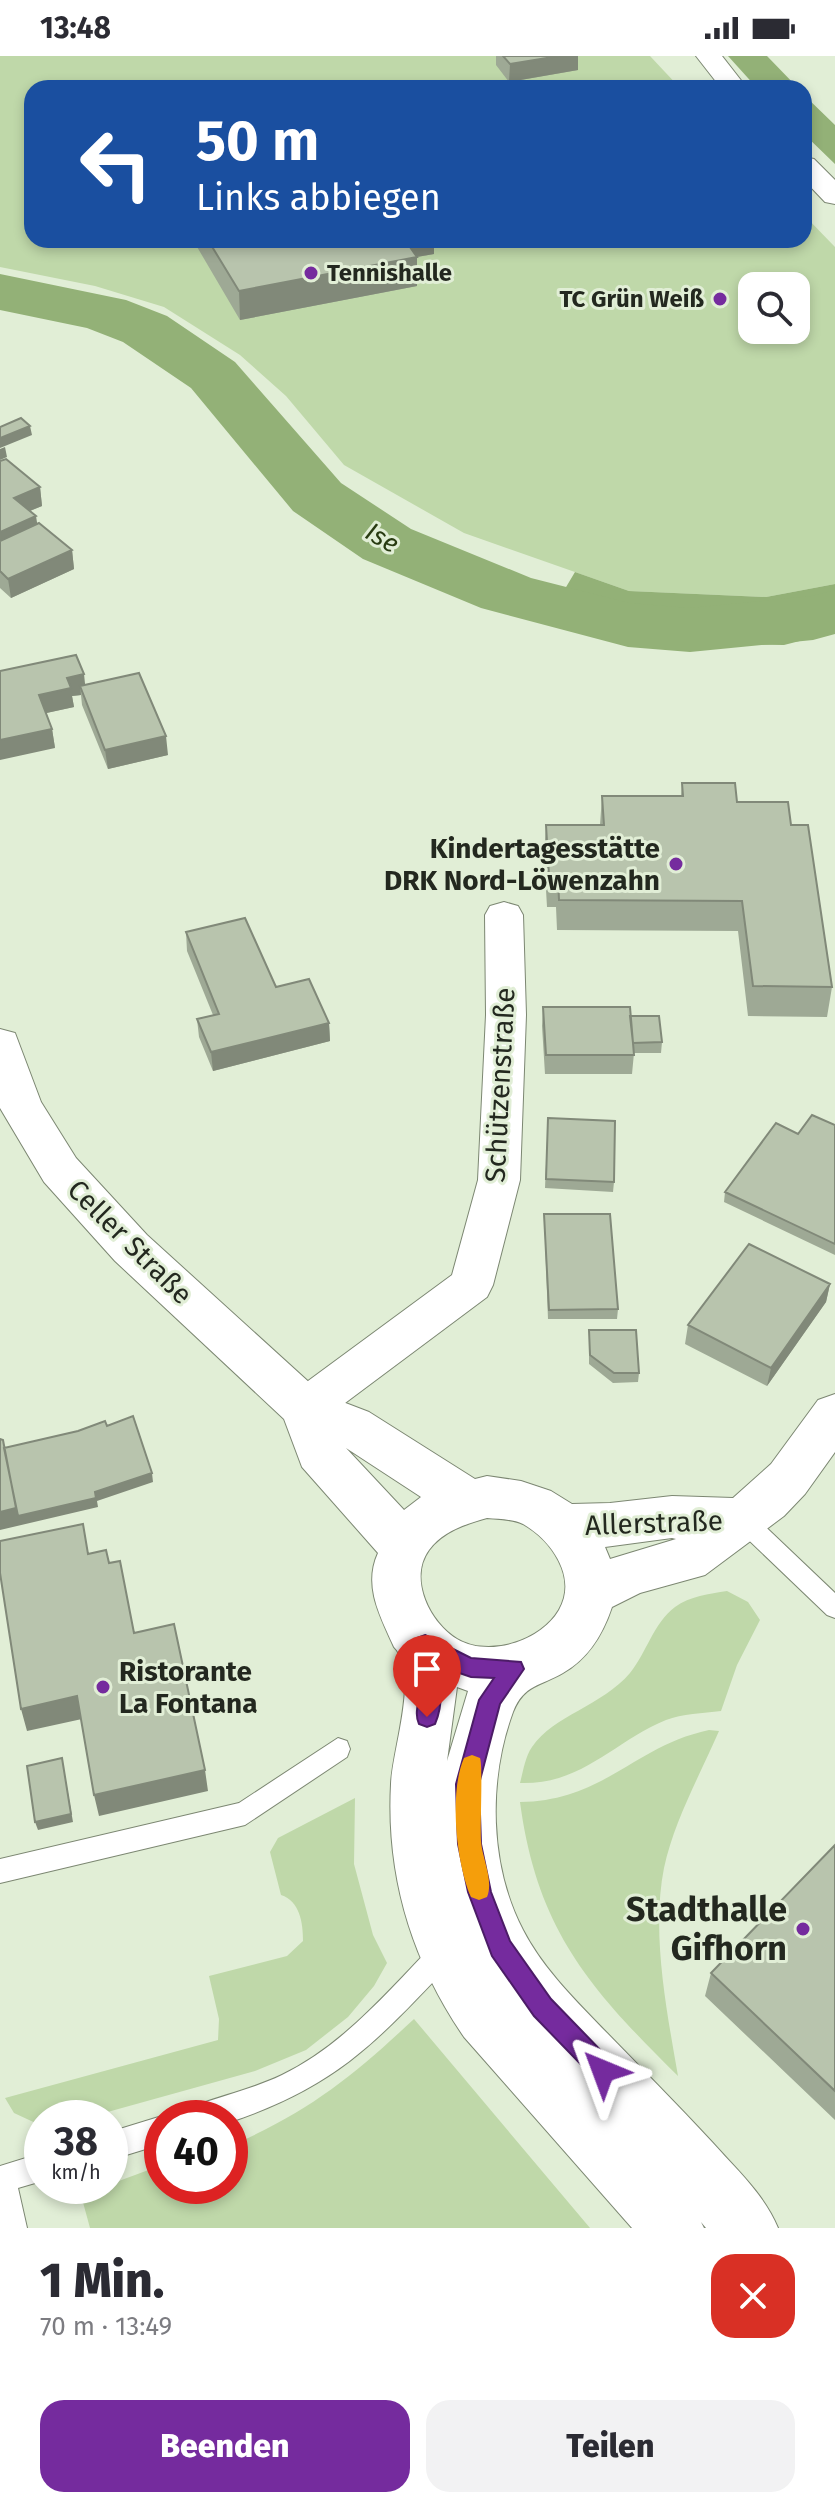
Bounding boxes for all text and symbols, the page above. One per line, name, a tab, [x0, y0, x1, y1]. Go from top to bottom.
text: 13:48	[40, 10, 111, 46]
text: 50 m	[196, 108, 319, 175]
icon: left	[64, 112, 168, 216]
text: Links abbiegen	[196, 176, 441, 220]
place label: Tennishalle	[327, 259, 452, 287]
marker: Tennishalle	[302, 264, 320, 282]
map controls	[738, 272, 810, 344]
button: search	[738, 272, 810, 344]
place label: TC Grün Weiß	[559, 285, 704, 313]
marker: TC Grün Weiß	[711, 290, 729, 308]
water label: Ise	[360, 516, 404, 560]
place label: Kindertagesstätte DRK Nord-Löwenzahn	[384, 832, 660, 897]
marker: Kindertagesstätte DRK Nord-Löwenzahn	[667, 855, 685, 873]
street label: Schützenstraße	[478, 987, 522, 1183]
street label: Celler Straße	[61, 1173, 199, 1311]
street label: Allerstraße	[584, 1504, 724, 1542]
pin	[393, 1635, 461, 1717]
icon: arrive	[405, 1647, 449, 1691]
place label: Ristorante La Fontana	[119, 1655, 258, 1720]
marker: Ristorante La Fontana	[94, 1678, 112, 1696]
place label: Stadthalle Gifhorn	[626, 1889, 787, 1969]
marker: Stadthalle Gifhorn	[794, 1920, 812, 1938]
position arrow	[561, 2029, 645, 2113]
speed limit sign: 40	[144, 2100, 248, 2204]
text: 38	[54, 2118, 98, 2166]
text: km/h	[51, 2160, 101, 2184]
text: 1 Min.	[40, 2252, 164, 2310]
button: close	[711, 2254, 795, 2338]
text: 70 m · 13:49	[40, 2311, 172, 2342]
button: Beenden	[40, 2400, 410, 2492]
button: Teilen	[426, 2400, 795, 2492]

